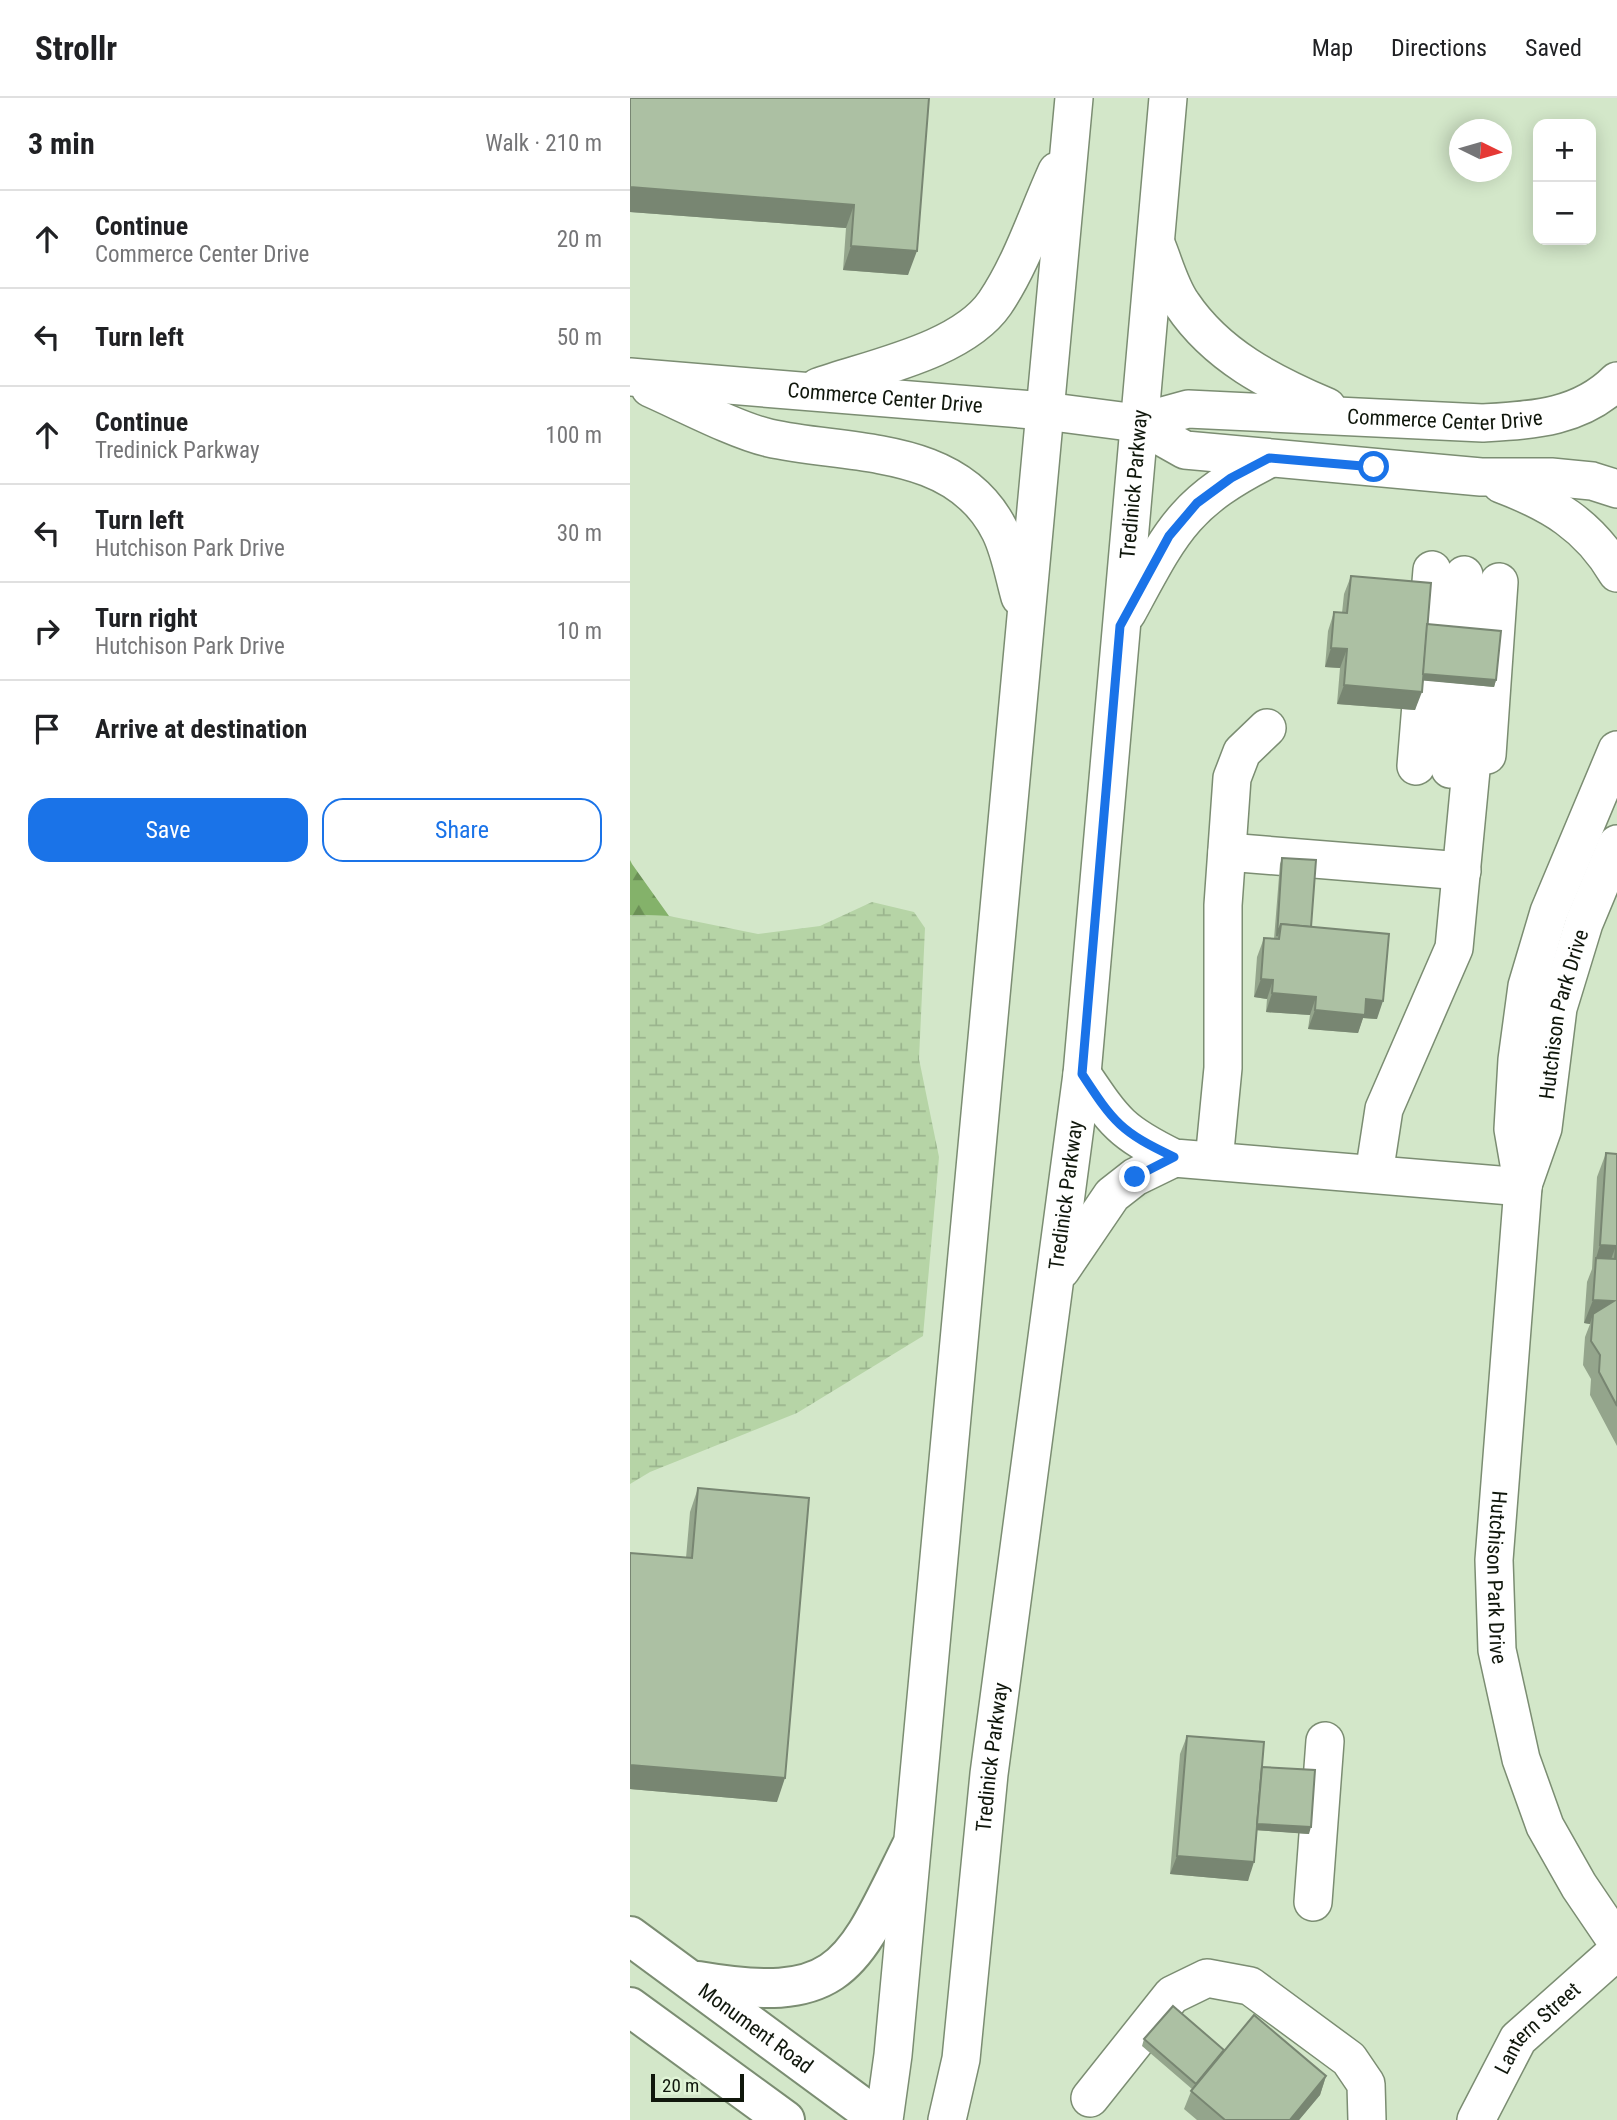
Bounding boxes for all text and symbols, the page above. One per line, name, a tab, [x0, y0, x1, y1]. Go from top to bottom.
text: Strollr	[35, 29, 117, 68]
text: Map	[1312, 34, 1353, 62]
text: Directions	[1391, 34, 1487, 62]
text: Saved	[1525, 34, 1582, 62]
north arrow	[1449, 119, 1512, 182]
map controls	[1533, 119, 1596, 245]
button: +	[1533, 119, 1596, 182]
text: 3 min	[28, 126, 95, 161]
text: Walk · 210 m	[485, 130, 602, 157]
button: −	[1533, 182, 1596, 245]
text: Continue	[95, 211, 188, 241]
icon: ahead	[28, 220, 66, 258]
text: 20 m	[557, 226, 602, 253]
text: Commerce Center Drive	[95, 241, 309, 268]
icon: left	[28, 318, 66, 356]
text: Turn left	[95, 322, 184, 352]
text: 50 m	[557, 324, 602, 351]
street label: Commerce Center Drive	[787, 378, 984, 418]
street label: Commerce Center Drive	[1347, 405, 1544, 435]
text: Continue	[95, 407, 188, 437]
street label: Tredinick Parkway	[1115, 408, 1153, 560]
icon: ahead	[28, 416, 66, 454]
text: 100 m	[545, 422, 602, 449]
text: Tredinick Parkway	[95, 437, 259, 464]
route start	[1358, 451, 1389, 482]
text: Turn left	[95, 505, 184, 535]
icon: left	[28, 514, 66, 552]
text: 30 m	[557, 520, 602, 547]
text: Hutchison Park Drive	[95, 535, 285, 562]
text: Turn right	[95, 603, 197, 633]
icon: right	[28, 612, 66, 650]
text: 10 m	[557, 618, 602, 645]
text: Hutchison Park Drive	[95, 633, 285, 660]
icon: arrive	[28, 710, 66, 748]
text: Arrive at destination	[95, 714, 307, 744]
button: Save	[28, 798, 308, 862]
button: Share	[322, 798, 602, 862]
street label: Hutchison Park Drive	[1535, 926, 1593, 1101]
street label: Tredinick Parkway	[1044, 1119, 1088, 1271]
route end	[1119, 1161, 1150, 1192]
street label: Hutchison Park Drive	[1482, 1490, 1512, 1666]
street label: Tredinick Parkway	[971, 1681, 1013, 1833]
street label: Lantern Street	[1490, 1977, 1585, 2078]
street label: Monument Road	[694, 1979, 817, 2078]
scale bar	[651, 2071, 744, 2103]
text: 20 m	[662, 2074, 699, 2097]

